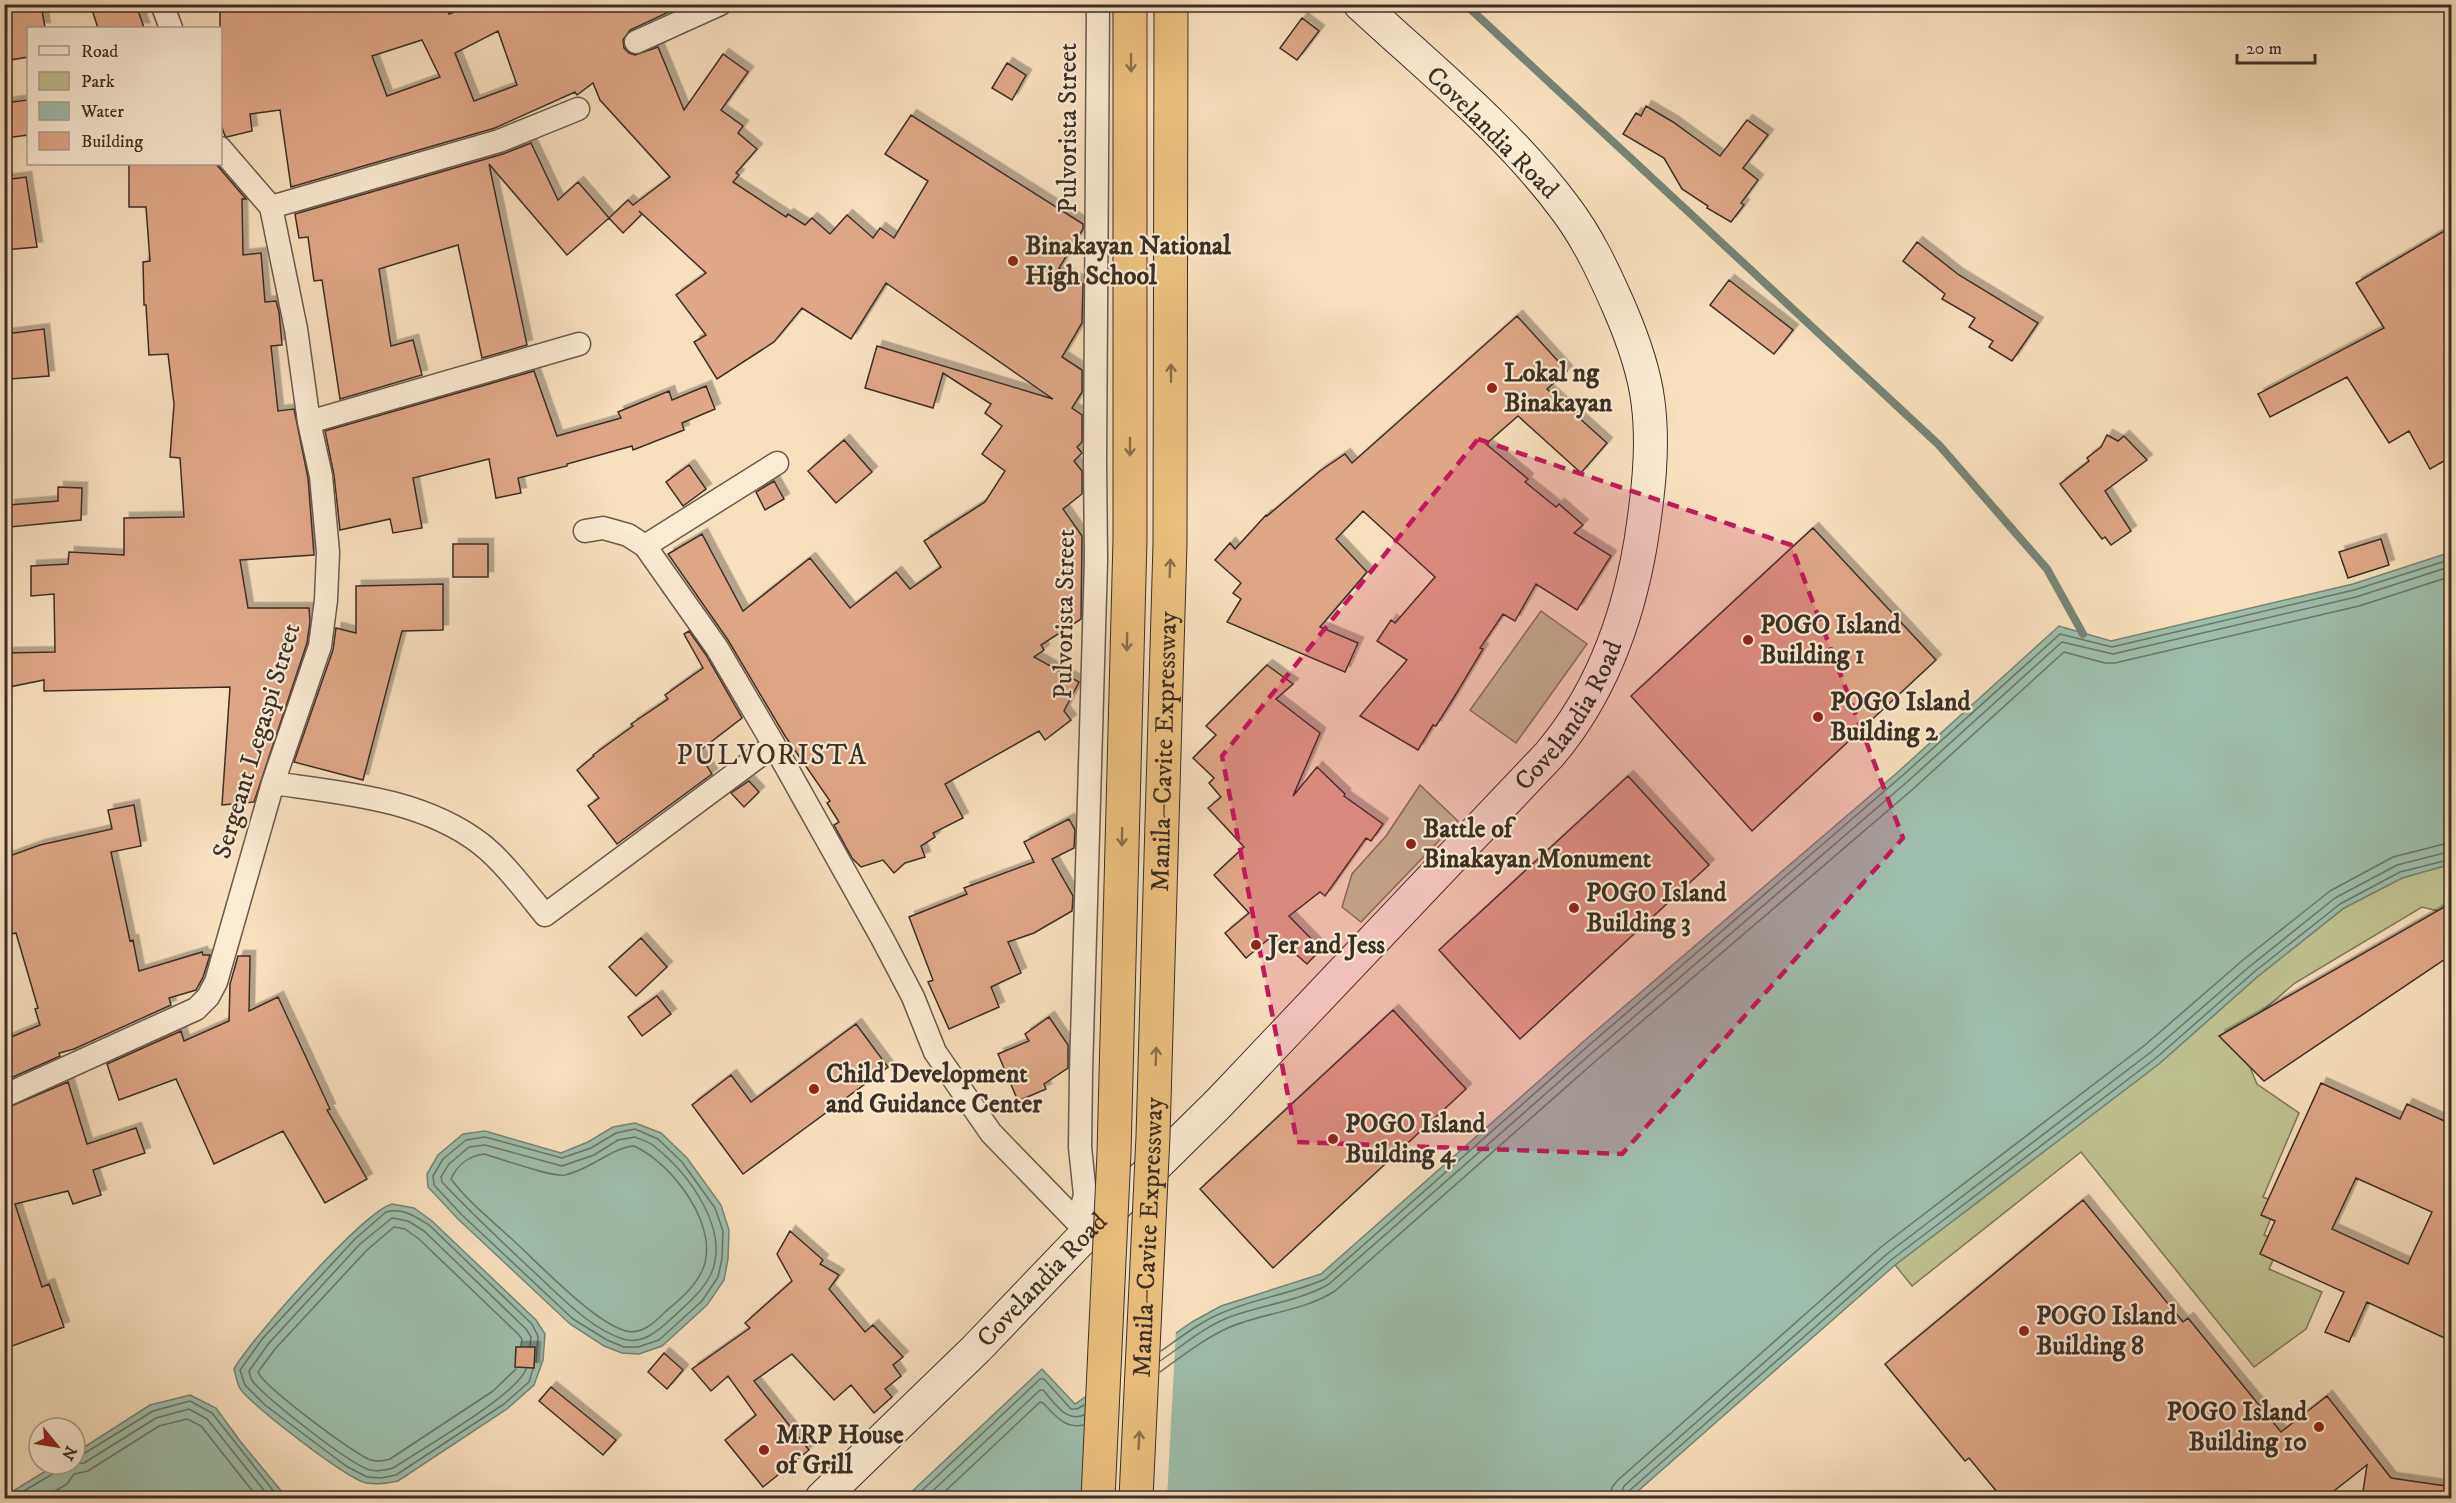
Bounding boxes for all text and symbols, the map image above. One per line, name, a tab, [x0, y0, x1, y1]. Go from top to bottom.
legend	[27, 27, 222, 165]
scale bar	[2237, 27, 2315, 65]
text: 20 m	[2246, 38, 2282, 60]
text: Road	[81, 41, 118, 63]
street label: Pulvorista Street	[1052, 43, 1085, 213]
one-way arrow	[1125, 52, 1136, 72]
street label: Covelandia Road	[1419, 60, 1565, 206]
text: Park	[81, 71, 115, 93]
text: Water	[80, 101, 124, 123]
text: Building	[81, 131, 143, 153]
place label: Binakayan National High School	[1025, 230, 1232, 293]
marker: Binakayan National High School	[1006, 254, 1020, 268]
place label: Lokal ng Binakayan	[1504, 357, 1613, 420]
one-way arrow	[1165, 363, 1177, 383]
marker: Lokal ng Binakayan	[1485, 381, 1499, 395]
one-way arrow	[1124, 436, 1136, 456]
street label: Pulvorista Street	[1047, 528, 1083, 700]
one-way arrow	[1164, 558, 1175, 578]
place label: POGO Island Building 1	[1760, 609, 1901, 672]
street label: Manila–Cavite Expressway	[1144, 610, 1185, 892]
street label: Sergeant Legaspi Street	[205, 619, 309, 863]
one-way arrow	[1121, 631, 1133, 651]
marker: POGO Island Building 1	[1741, 633, 1755, 647]
street label: Covelandia Road	[1507, 636, 1630, 798]
place label: POGO Island Building 2	[1830, 686, 1971, 749]
marker: POGO Island Building 2	[1811, 710, 1825, 724]
district label: PULVORISTA	[676, 738, 868, 773]
place label: Battle of Binakayan Monument	[1423, 813, 1652, 876]
one-way arrow	[1116, 826, 1128, 846]
marker: Battle of Binakayan Monument	[1404, 837, 1418, 851]
place label: POGO Island Building 3	[1586, 877, 1727, 940]
marker: POGO Island Building 3	[1567, 901, 1581, 915]
place label: Jer and Jess	[1265, 929, 1385, 962]
marker: Jer and Jess	[1249, 938, 1263, 952]
one-way arrow	[1150, 1047, 1161, 1067]
place label: Child Development and Guidance Center	[826, 1058, 1042, 1121]
marker: Child Development and Guidance Center	[807, 1082, 821, 1096]
street label: Manila–Cavite Expressway	[1125, 1096, 1171, 1378]
place label: POGO Island Building 4	[1345, 1108, 1486, 1171]
marker: POGO Island Building 4	[1326, 1132, 1340, 1146]
street label: Covelandia Road	[970, 1205, 1115, 1354]
place label: POGO Island Building 8	[2036, 1300, 2177, 1363]
marker: POGO Island Building 8	[2017, 1324, 2031, 1338]
place label: POGO Island Building 10	[2167, 1396, 2308, 1459]
north arrow	[27, 1416, 87, 1476]
place label: MRP House of Grill	[776, 1419, 904, 1482]
marker: POGO Island Building 10	[2312, 1420, 2326, 1434]
one-way arrow	[1134, 1431, 1145, 1451]
text: N	[57, 1442, 81, 1464]
marker: MRP House of Grill	[757, 1443, 771, 1457]

